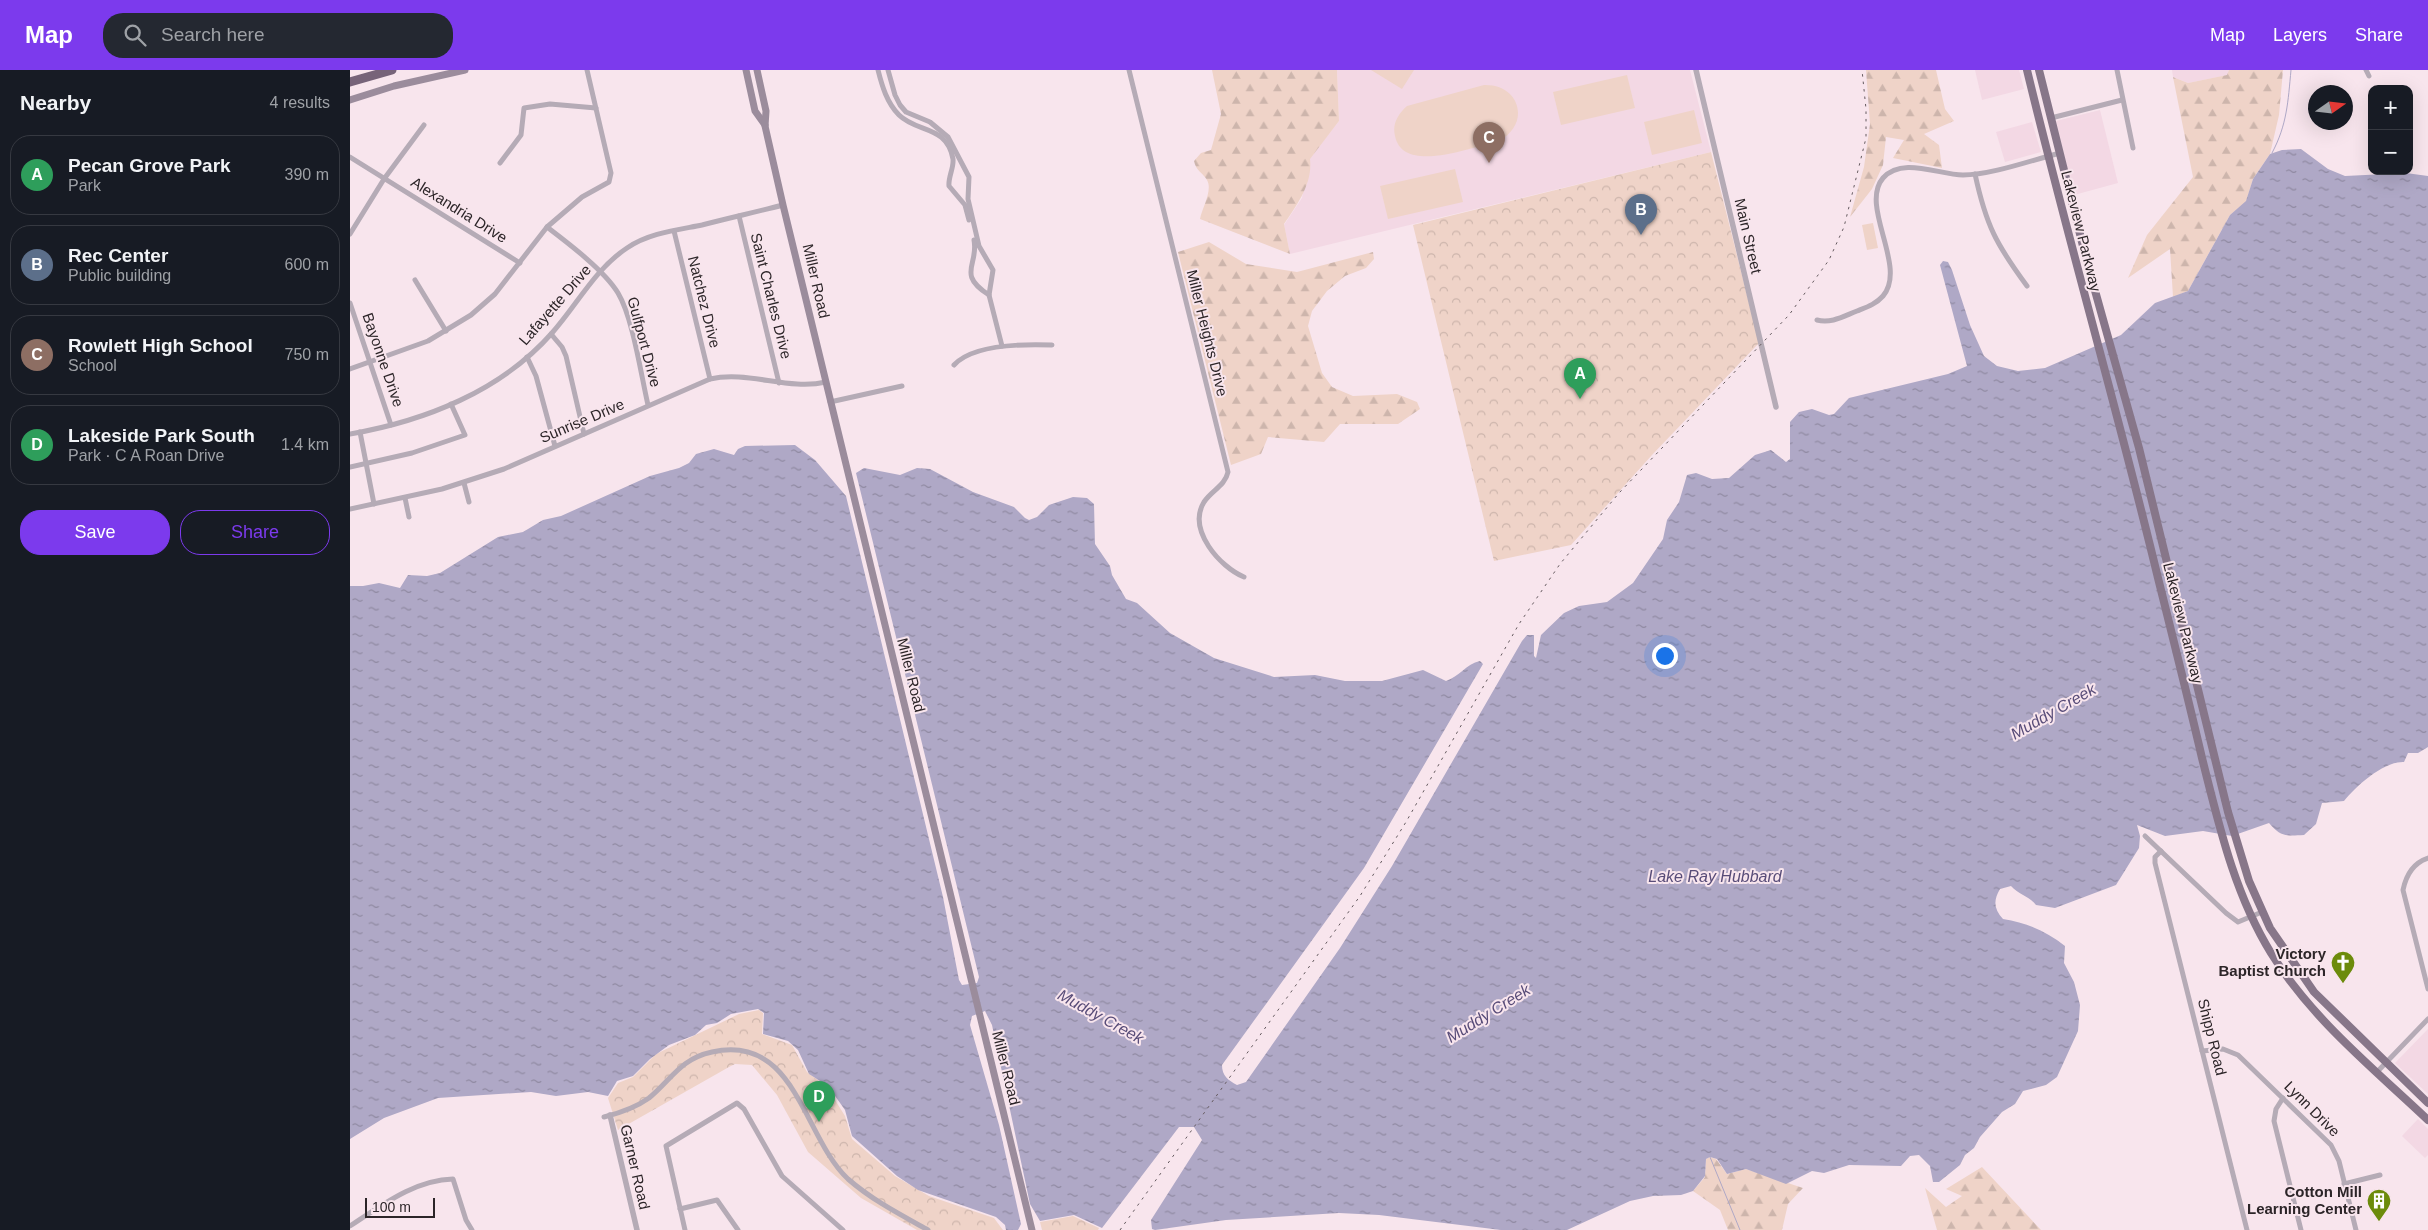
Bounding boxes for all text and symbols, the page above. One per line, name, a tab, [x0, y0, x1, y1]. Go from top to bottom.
search box	[103, 13, 453, 58]
text: Map	[25, 21, 73, 48]
icon: search	[121, 21, 149, 49]
text: Search here	[161, 24, 265, 45]
text: Map	[2210, 25, 2245, 45]
text: Layers	[2273, 25, 2327, 45]
text: Share	[2355, 25, 2403, 45]
north arrow	[2308, 85, 2353, 130]
map controls	[2368, 85, 2413, 175]
button: +	[2368, 85, 2413, 130]
text: Nearby	[20, 91, 91, 114]
text: 4 results	[270, 94, 330, 111]
pin: C	[1473, 122, 1505, 163]
button: −	[2368, 130, 2413, 175]
text: Pecan Grove Park	[68, 155, 231, 176]
text: A	[31, 166, 43, 183]
text: 390 m	[285, 166, 329, 183]
street label: Lakeview Parkway	[2058, 169, 2105, 294]
street label: Alexandria Drive	[408, 173, 510, 246]
text: Park	[68, 177, 101, 194]
pin: B	[1625, 194, 1657, 235]
street label: Main Street	[1732, 197, 1766, 276]
street label: Saint Charles Drive	[748, 231, 795, 361]
street label: Miller Road	[800, 242, 833, 320]
text: Rec Center	[68, 245, 168, 266]
street label: Natchez Drive	[685, 254, 724, 350]
text: B	[31, 256, 43, 273]
text: 600 m	[285, 256, 329, 273]
street label: Lafayette Drive	[515, 261, 594, 348]
text: Public building	[68, 267, 171, 284]
street label: Miller Heights Drive	[1184, 268, 1231, 398]
street label: Gulfport Drive	[624, 295, 665, 389]
street label: Bayonne Drive	[359, 311, 408, 409]
text: Rowlett High School	[68, 335, 253, 356]
text: C	[31, 346, 43, 363]
text: 750 m	[285, 346, 329, 363]
text: School	[68, 357, 117, 374]
pin: A	[1564, 358, 1596, 399]
street label: Sunrise Drive	[537, 395, 627, 446]
text: Lakeside Park South	[68, 425, 255, 446]
text: D	[31, 436, 43, 453]
text: 1.4 km	[281, 436, 329, 453]
text: Park · C A Roan Drive	[68, 447, 225, 464]
button: Save	[20, 510, 170, 555]
button: Share	[180, 510, 330, 555]
street label: Lakeview Parkway	[2160, 561, 2207, 686]
street label: Miller Road	[894, 636, 929, 714]
your location	[1652, 643, 1678, 669]
water label: Muddy Creek	[2008, 680, 2100, 743]
water label: Lake Ray Hubbard	[1648, 868, 1783, 885]
place label: Victory Baptist Church	[2218, 945, 2327, 979]
church icon: Victory Baptist Church	[2330, 950, 2356, 984]
water label: Muddy Creek	[1443, 980, 1534, 1046]
water label: Muddy Creek	[1055, 986, 1147, 1047]
street label: Shipp Road	[2195, 997, 2230, 1077]
street label: Miller Road	[989, 1029, 1024, 1107]
street label: Lynn Drive	[2281, 1077, 2344, 1140]
pin: D	[803, 1081, 835, 1122]
street label: Garner Road	[617, 1123, 654, 1211]
place label: Cotton Mill Learning Center	[2247, 1183, 2362, 1217]
building icon: Cotton Mill Learning Center	[2366, 1188, 2392, 1222]
scale bar	[365, 1195, 435, 1218]
text: 100 m	[372, 1199, 411, 1215]

